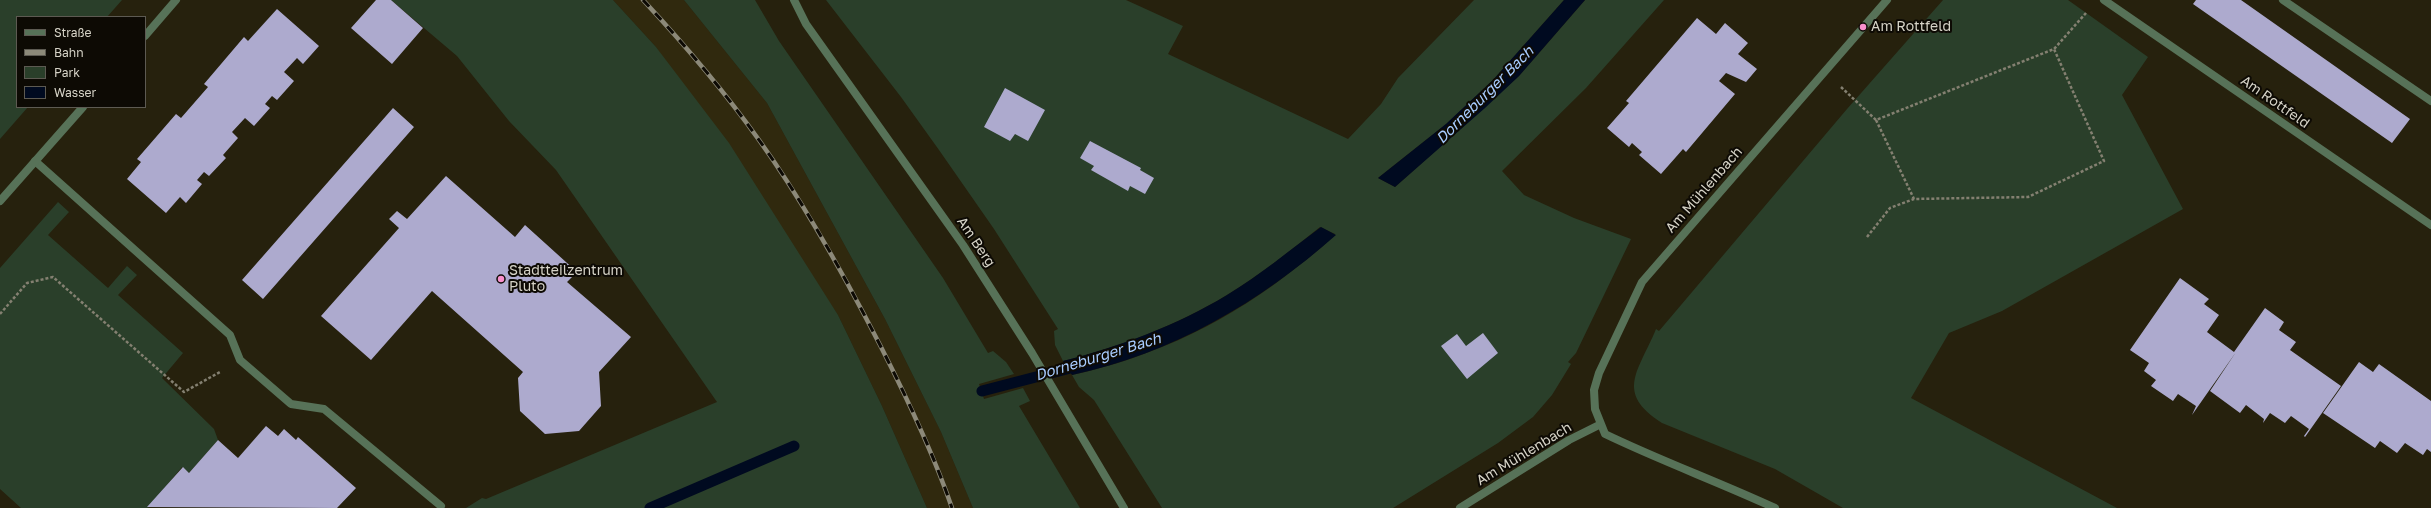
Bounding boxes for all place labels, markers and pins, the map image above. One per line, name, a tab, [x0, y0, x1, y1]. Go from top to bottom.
place label: Am Rottfeld	[1871, 19, 1951, 35]
marker: Am Rottfeld	[1858, 22, 1868, 32]
place label: Stadtteilzentrum Pluto	[509, 263, 623, 296]
marker: Stadtteilzentrum Pluto	[496, 274, 506, 284]

